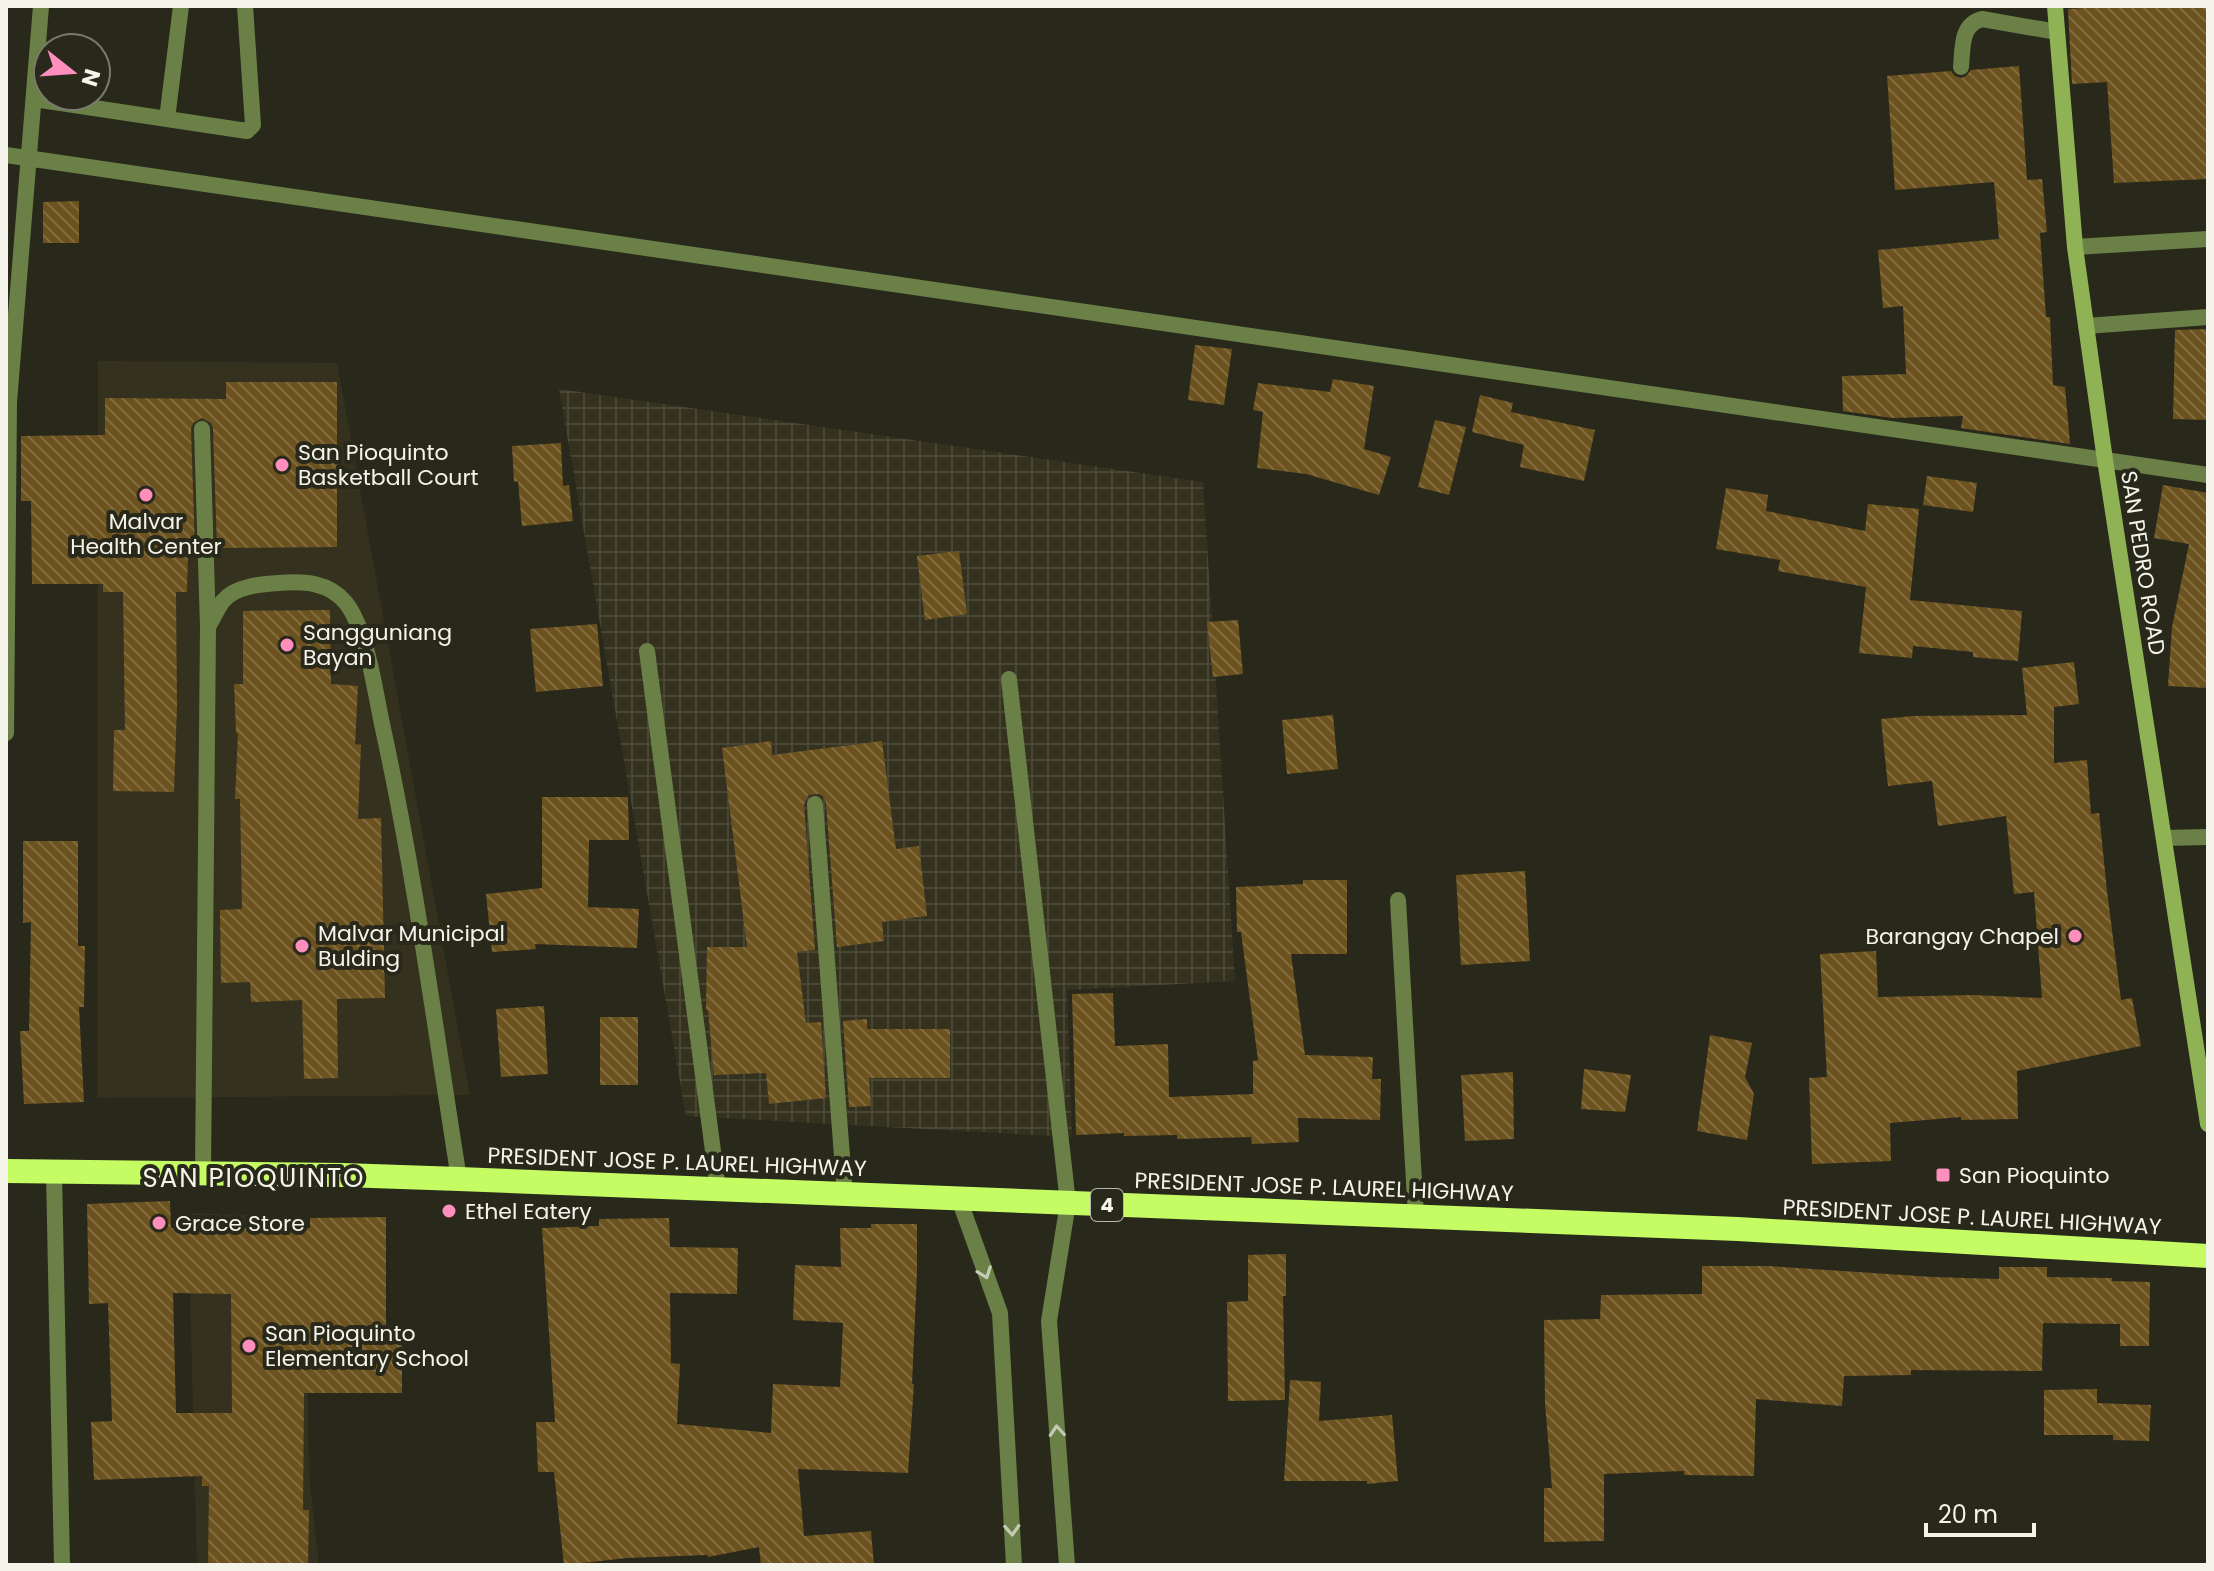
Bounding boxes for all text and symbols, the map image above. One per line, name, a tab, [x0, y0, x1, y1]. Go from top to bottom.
north arrow	[32, 32, 112, 112]
text: N	[73, 65, 108, 90]
place label: San Pioquinto Basketball Court	[298, 437, 479, 493]
marker: San Pioquinto Basketball Court	[273, 456, 291, 474]
street label: SAN PEDRO ROAD	[2113, 469, 2173, 657]
marker: Malvar Health Center	[137, 486, 155, 504]
place label: Malvar Health Center	[70, 506, 222, 562]
place label: Sangguniang Bayan	[303, 617, 452, 673]
marker: Sangguniang Bayan	[278, 636, 296, 654]
place label: Malvar Municipal Bulding	[318, 918, 505, 974]
place label: Barangay Chapel	[1866, 921, 2059, 952]
marker: Barangay Chapel	[2066, 927, 2084, 945]
marker: Malvar Municipal Bulding	[293, 937, 311, 955]
street label: PRESIDENT JOSE P. LAUREL HIGHWAY	[487, 1140, 867, 1184]
district label: SAN PIOQUINTO	[142, 1160, 366, 1196]
place label: San Pioquinto	[1959, 1160, 2110, 1191]
street label: PRESIDENT JOSE P. LAUREL HIGHWAY	[1134, 1165, 1514, 1209]
marker: San Pioquinto	[1934, 1166, 1952, 1184]
road number: 4	[1091, 1189, 1123, 1221]
street label: PRESIDENT JOSE P. LAUREL HIGHWAY	[1782, 1192, 2162, 1242]
place label: Ethel Eatery	[465, 1196, 592, 1227]
marker: Ethel Eatery	[440, 1202, 458, 1220]
place label: Grace Store	[175, 1208, 305, 1239]
marker: Grace Store	[150, 1214, 168, 1232]
one-way arrow	[976, 1265, 992, 1279]
place label: San Pioquinto Elementary School	[265, 1318, 469, 1374]
marker: San Pioquinto Elementary School	[240, 1337, 258, 1355]
one-way arrow	[1049, 1424, 1066, 1437]
scale bar	[1926, 1487, 2034, 1537]
text: 20 m	[1938, 1498, 1998, 1531]
one-way arrow	[1003, 1524, 1020, 1537]

